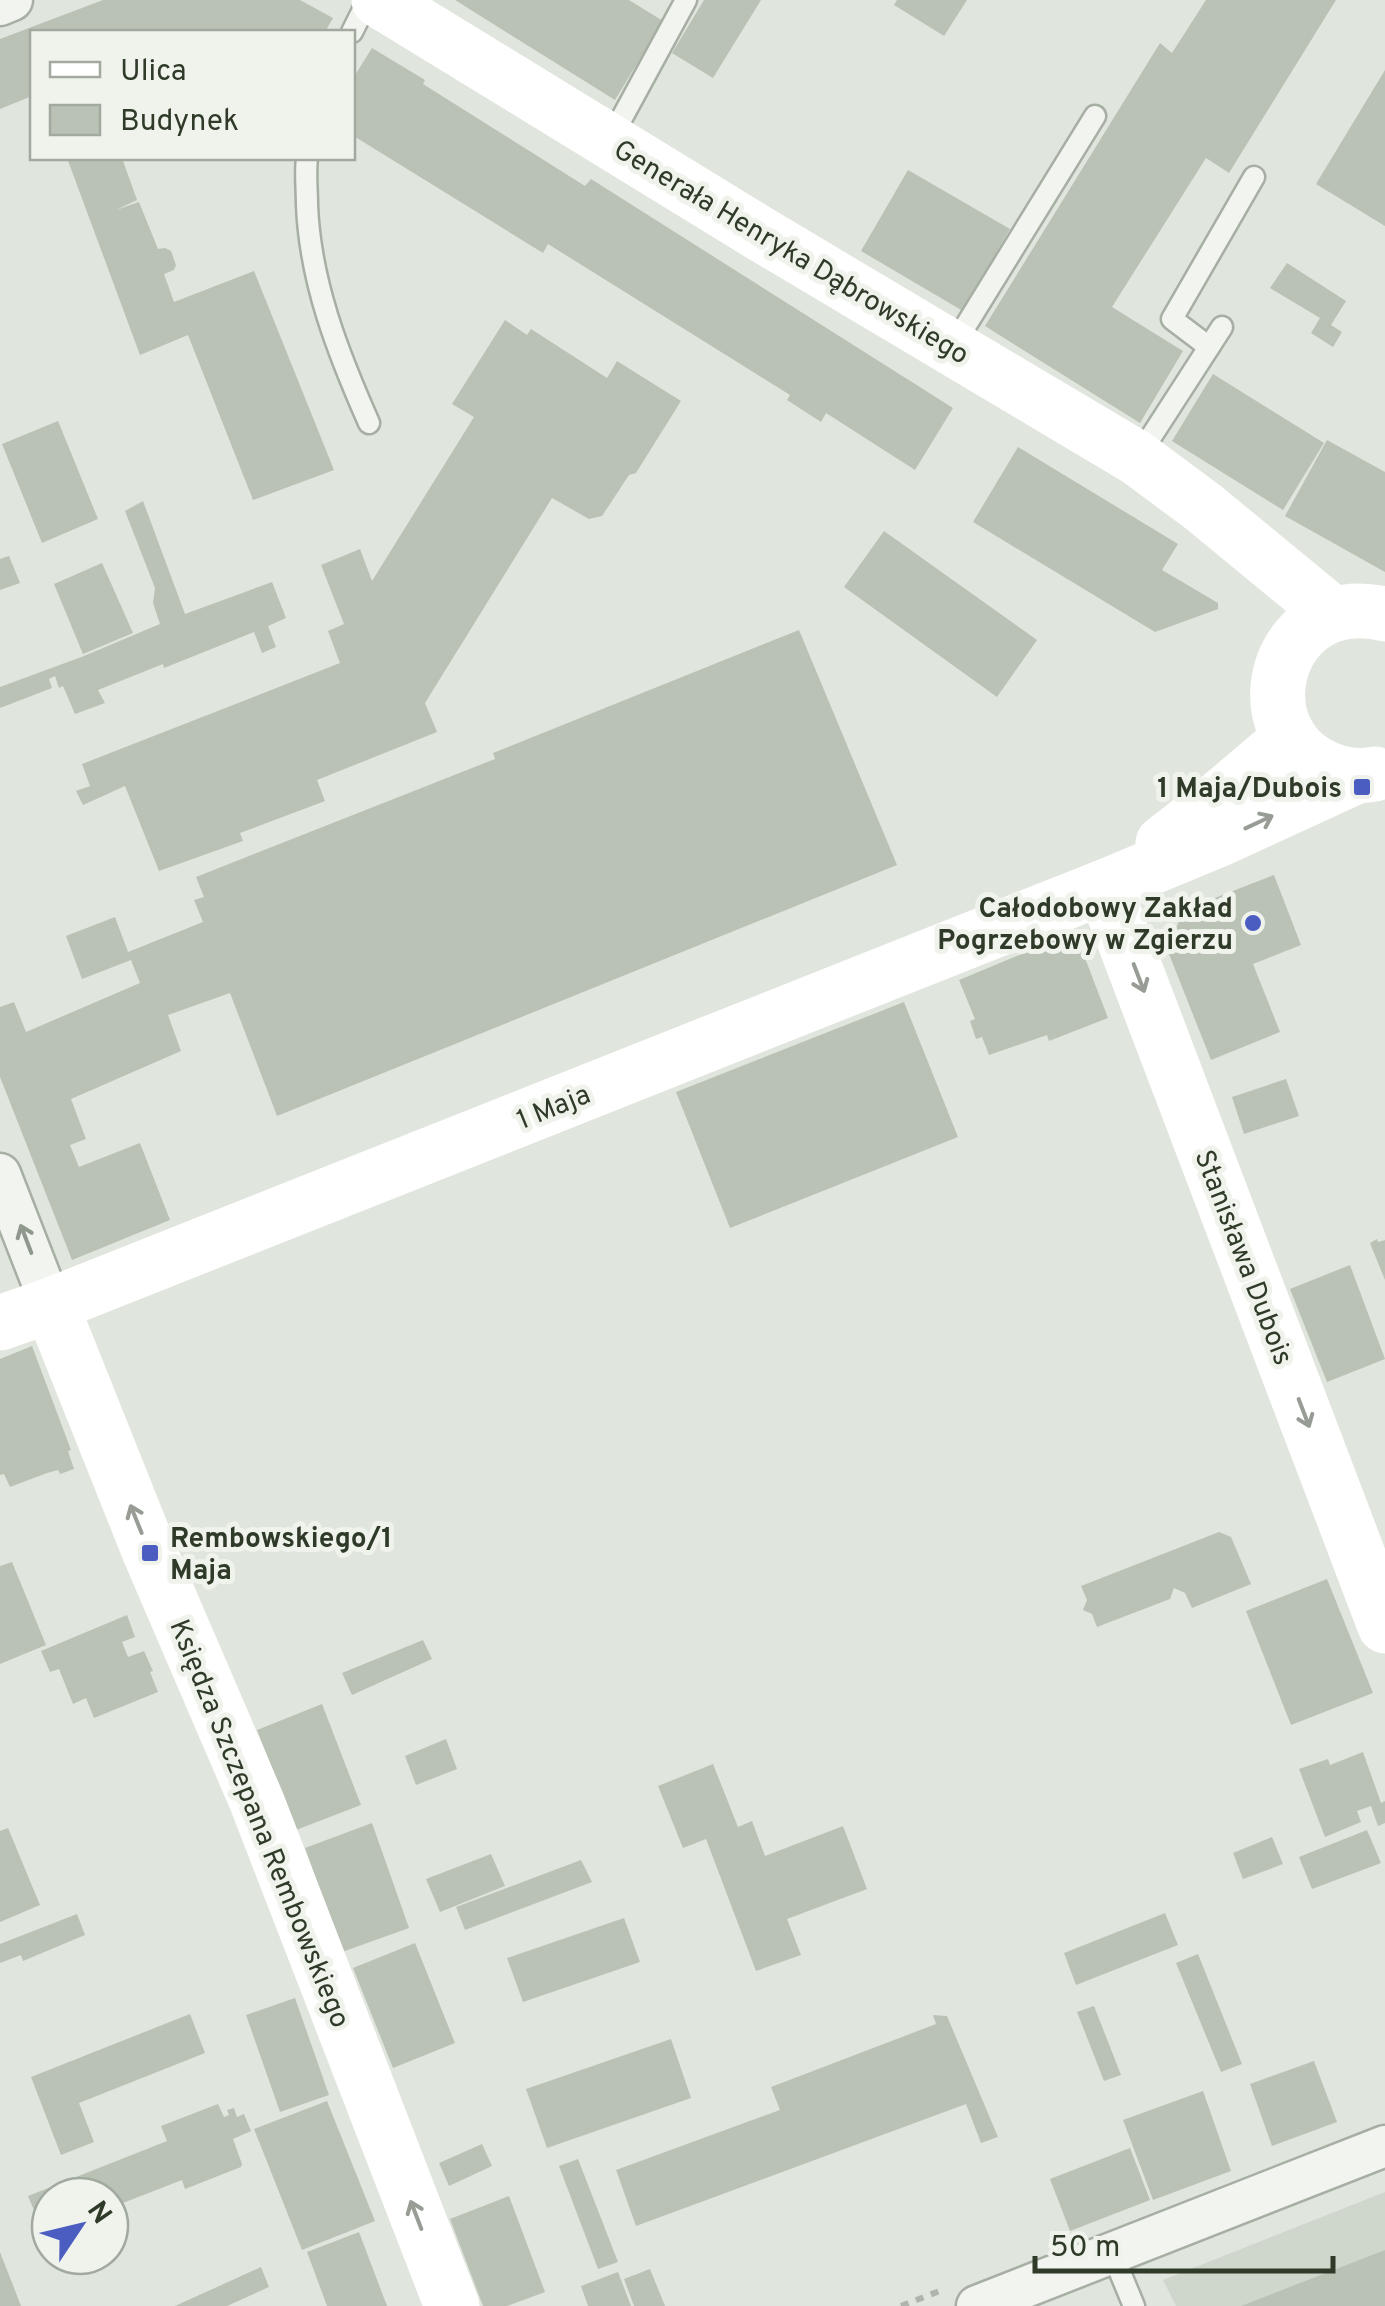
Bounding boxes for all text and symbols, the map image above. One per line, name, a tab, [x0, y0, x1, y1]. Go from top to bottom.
legend	[30, 30, 355, 160]
text: Ulica	[120, 54, 187, 91]
text: Budynek	[120, 104, 239, 141]
street label: Generała Henryka Dąbrowskiego	[606, 133, 975, 374]
place label: 1 Maja/Dubois	[1157, 772, 1342, 808]
marker: 1 Maja/Dubois	[1351, 776, 1373, 798]
one-way arrow	[1243, 811, 1273, 830]
place label: Całodobowy Zakład Pogrzebowy w Zgierzu	[937, 892, 1233, 960]
marker: Całodobowy Zakład Pogrzebowy w Zgierzu	[1242, 912, 1264, 934]
one-way arrow	[1132, 962, 1150, 993]
street label: 1 Maja	[512, 1078, 596, 1140]
street label: Stanisława Dubois	[1185, 1145, 1300, 1371]
one-way arrow	[15, 1225, 33, 1255]
one-way arrow	[1296, 1396, 1314, 1427]
one-way arrow	[126, 1504, 144, 1535]
place label: Rembowskiego/1 Maja	[170, 1522, 392, 1590]
marker: Rembowskiego/1 Maja	[139, 1542, 161, 1564]
street label: Księdza Szczepana Rembowskiego	[160, 1615, 357, 2034]
north arrow	[30, 2176, 130, 2276]
text: N	[78, 2195, 119, 2232]
one-way arrow	[406, 2200, 424, 2231]
scale bar	[1035, 2211, 1332, 2273]
text: 50 m	[1050, 2230, 1120, 2267]

